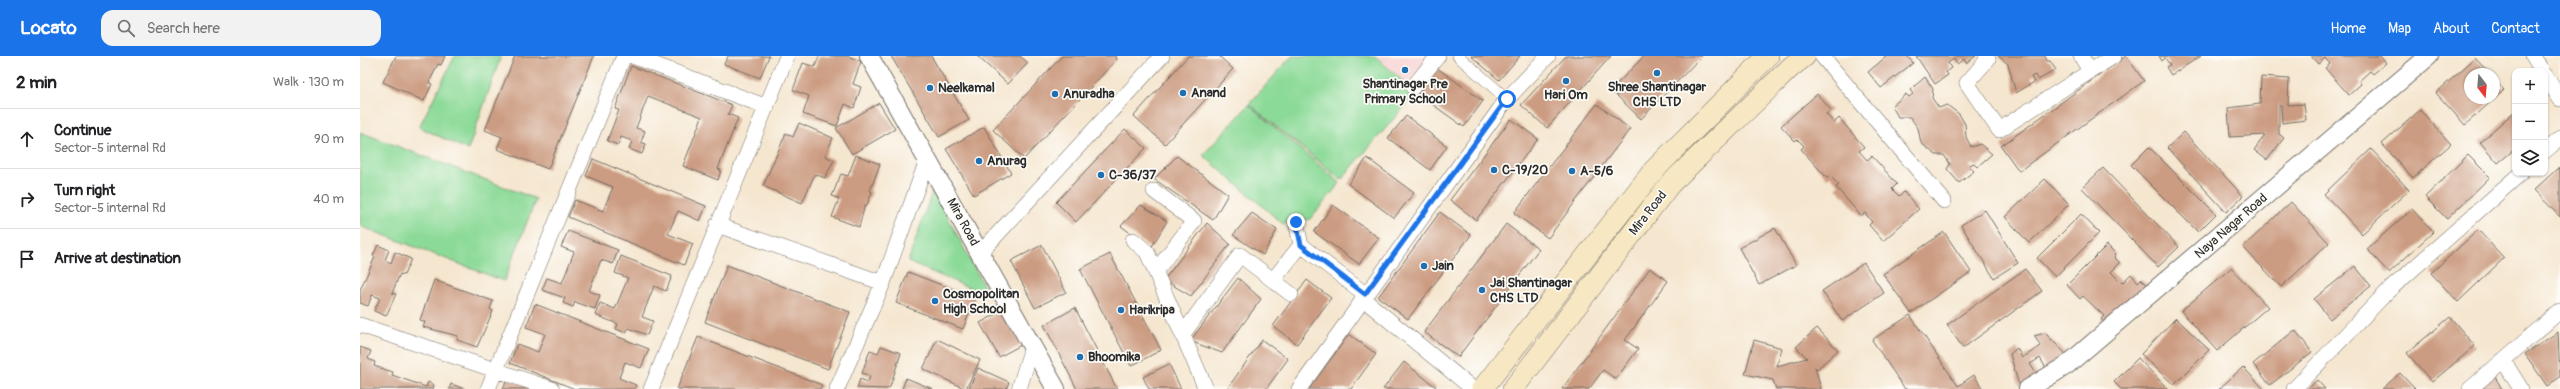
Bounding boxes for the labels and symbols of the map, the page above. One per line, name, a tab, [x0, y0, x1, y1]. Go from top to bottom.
marker: Shantinagar Pre Primary School	[1400, 65, 1410, 75]
marker: Shree Shantinagar CHS LTD	[1652, 68, 1662, 78]
north arrow	[2464, 68, 2500, 104]
place label: Shantinagar Pre Primary School	[1362, 76, 1448, 107]
marker: Hari Om	[1561, 76, 1571, 86]
place label: Shree Shantinagar CHS LTD	[1608, 79, 1707, 110]
place label: Neelkamal	[938, 80, 995, 96]
marker: Neelkamal	[925, 83, 935, 93]
place label: Anand	[1191, 85, 1226, 101]
place label: Anuradha	[1063, 86, 1115, 102]
place label: Hari Om	[1544, 87, 1588, 103]
marker: Anand	[1178, 88, 1188, 98]
marker: Anuradha	[1050, 89, 1060, 99]
route start	[1498, 90, 1516, 108]
place label: Anurag	[987, 153, 1027, 169]
marker: Anurag	[974, 156, 984, 166]
place label: C-19/20	[1502, 162, 1548, 178]
place label: A-5/6	[1580, 163, 1614, 179]
marker: C-19/20	[1489, 165, 1499, 175]
marker: A-5/6	[1567, 166, 1577, 176]
place label: C-36/37	[1109, 167, 1156, 183]
marker: C-36/37	[1096, 170, 1106, 180]
street label: Mira Road	[1626, 188, 1670, 238]
street label: Naya Nagar Road	[2191, 190, 2271, 262]
street label: Mira Road	[943, 195, 983, 249]
route end	[1287, 213, 1305, 231]
place label: Jain	[1432, 258, 1454, 274]
marker: Jain	[1419, 261, 1429, 271]
place label: Jai Shantinagar CHS LTD	[1490, 275, 1572, 306]
marker: Jai Shantinagar CHS LTD	[1477, 285, 1487, 295]
place label: Cosmopolitan High School	[943, 286, 1020, 317]
marker: Cosmopolitan High School	[930, 296, 940, 306]
place label: Harikripa	[1129, 302, 1175, 318]
marker: Harikripa	[1116, 305, 1126, 315]
place label: Bhoomika	[1088, 349, 1140, 365]
marker: Bhoomika	[1075, 352, 1085, 362]

